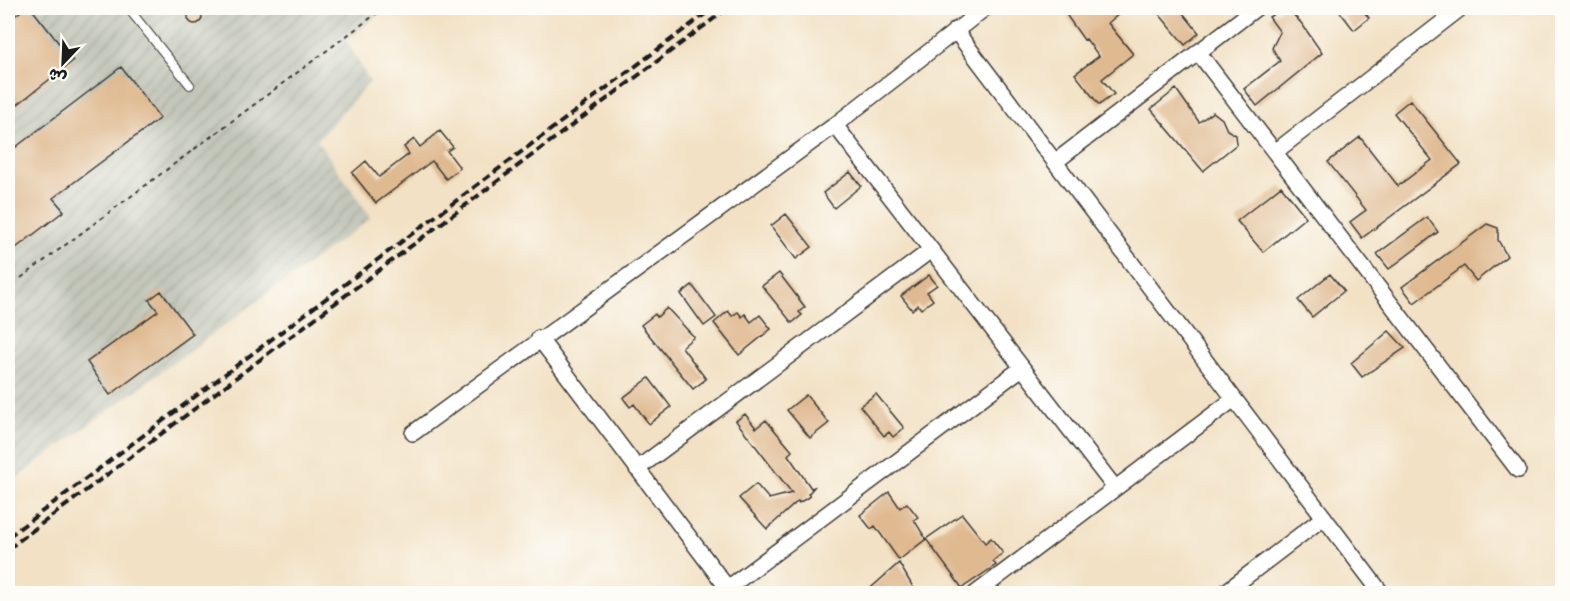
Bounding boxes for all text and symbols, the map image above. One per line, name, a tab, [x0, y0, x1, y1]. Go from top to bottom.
north arrow	[33, 33, 93, 93]
text: ش	[45, 63, 70, 89]

